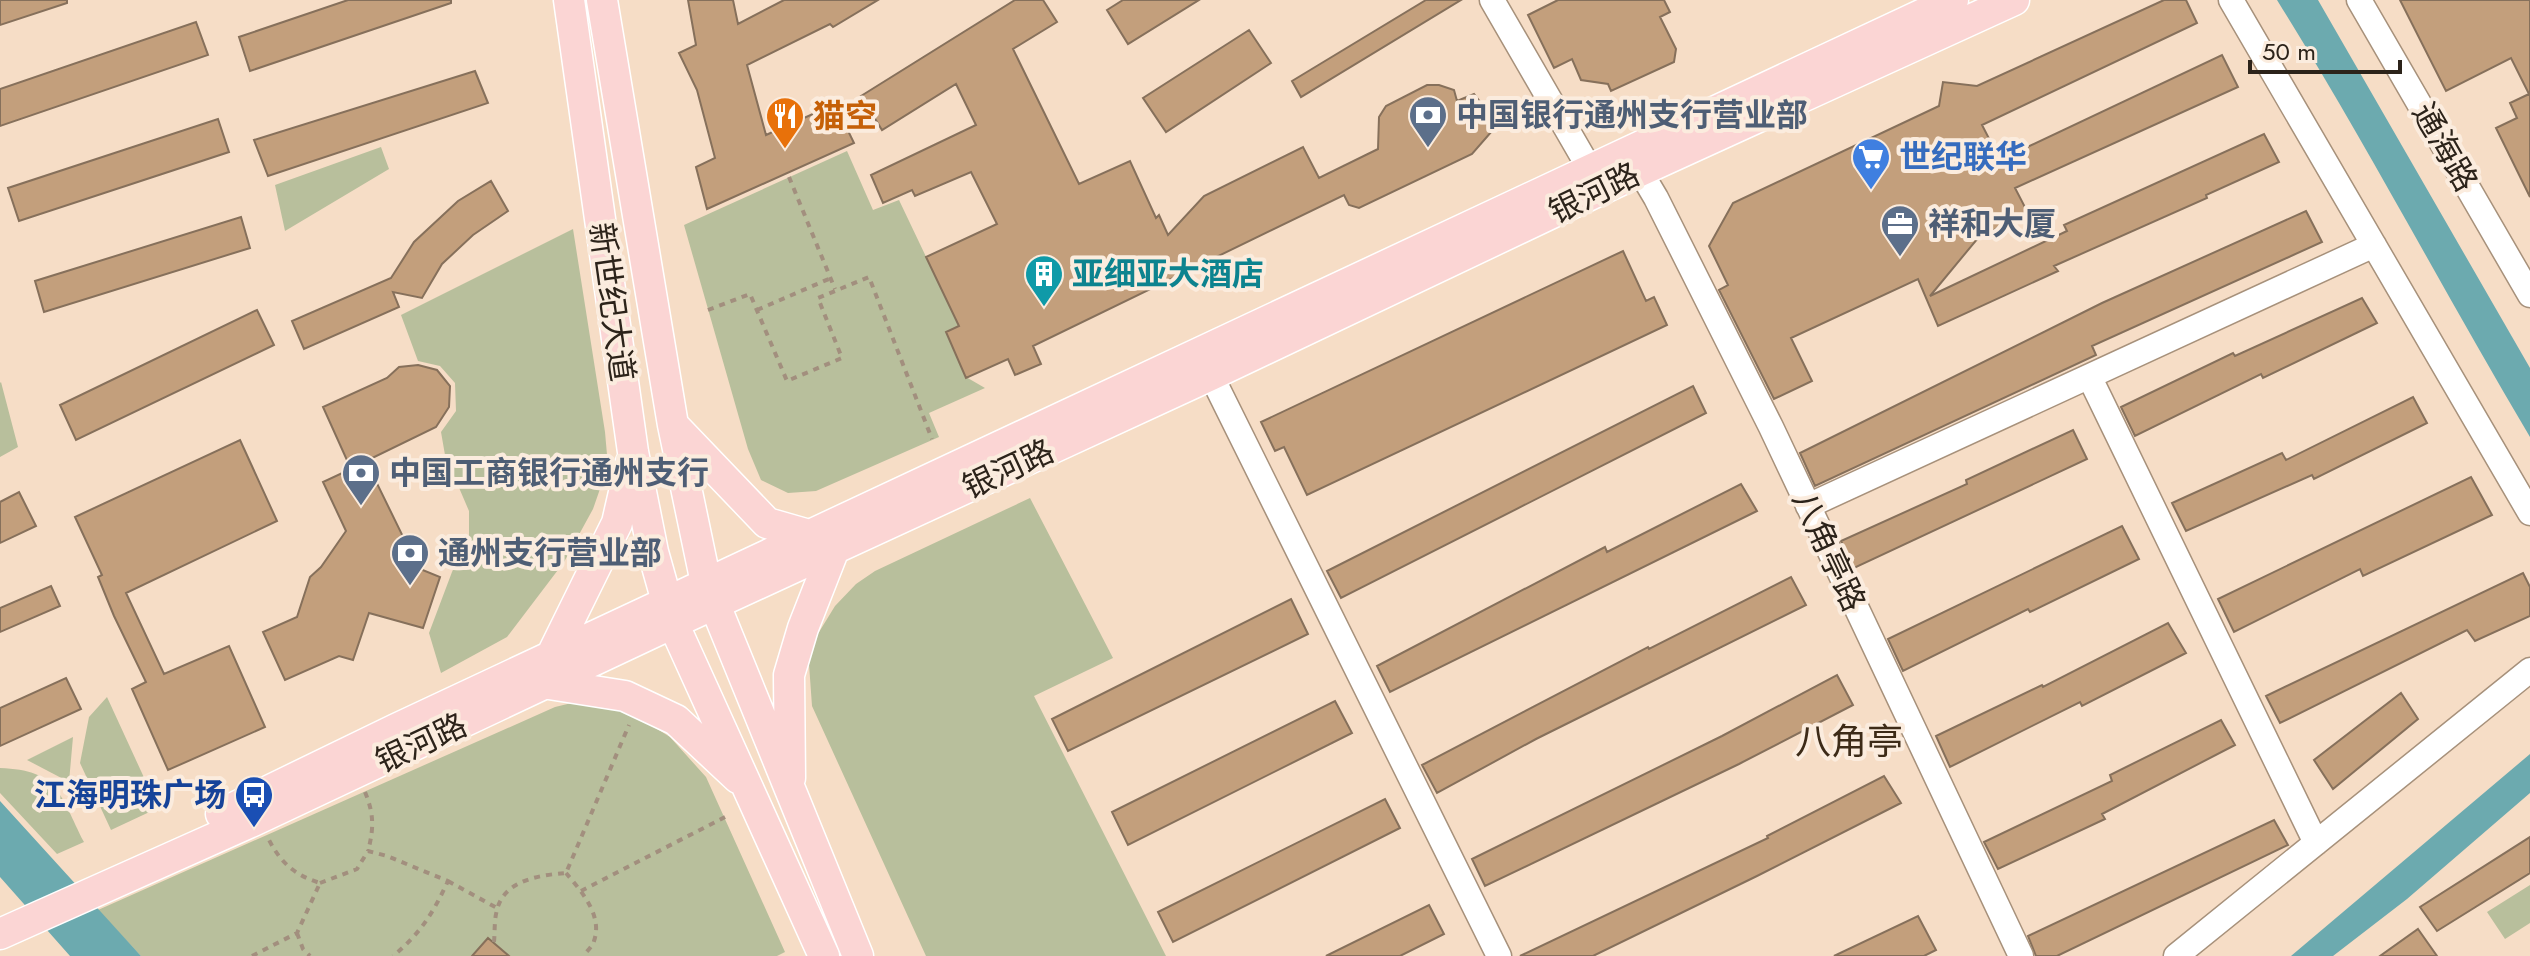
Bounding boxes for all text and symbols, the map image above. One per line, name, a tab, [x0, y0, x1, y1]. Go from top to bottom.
scale bar	[2250, 24, 2400, 74]
text: 50 m	[2262, 34, 2316, 69]
place label: 中国银行通州支行营业部	[1456, 92, 1808, 138]
place label: 猫空	[813, 93, 877, 139]
bank icon: 中国银行通州支行营业部	[1407, 94, 1449, 149]
street label: 通海路	[2401, 94, 2489, 200]
restaurant icon: 猫空	[764, 95, 806, 150]
place label: 世纪联华	[1899, 134, 2027, 180]
supermarket icon: 世纪联华	[1850, 136, 1892, 191]
street label: 银河路	[1541, 151, 1647, 235]
place label: 祥和大厦	[1928, 201, 2056, 247]
office icon: 祥和大厦	[1879, 203, 1921, 258]
street label: 新世纪大道	[578, 220, 646, 384]
place label: 亚细亚大酒店	[1072, 251, 1264, 297]
building icon: 亚细亚大酒店	[1023, 253, 1065, 308]
street label: 银河路	[955, 428, 1061, 510]
place label: 中国工商银行通州支行	[389, 450, 709, 496]
bank icon: 中国工商银行通州支行	[340, 452, 382, 507]
street label: 八角亭路	[1781, 483, 1877, 619]
place label: 通州支行营业部	[438, 530, 662, 576]
bank icon: 通州支行营业部	[389, 532, 431, 587]
street label: 银河路	[368, 702, 474, 784]
district label: 八角亭	[1795, 715, 1903, 767]
place label: 江海明珠广场	[34, 772, 226, 818]
bus stop icon: 江海明珠广场	[233, 774, 275, 829]

